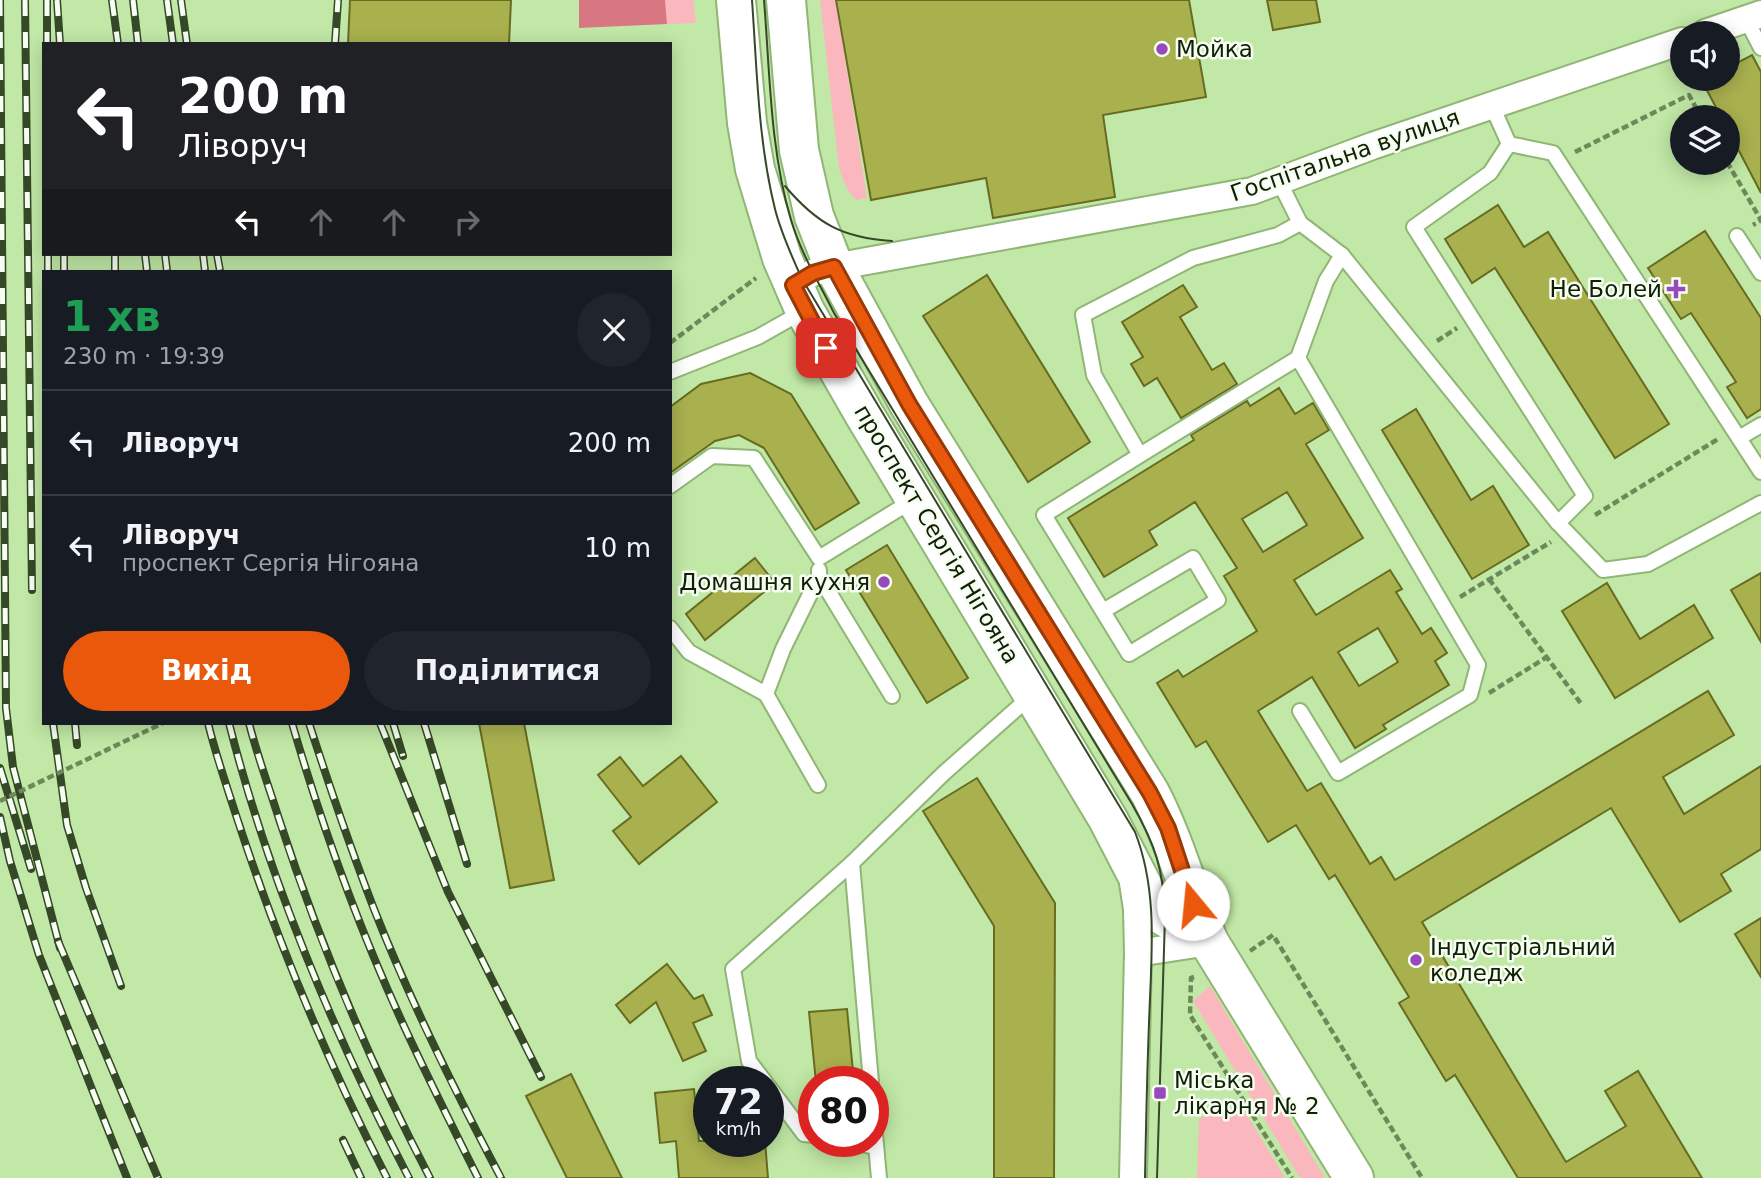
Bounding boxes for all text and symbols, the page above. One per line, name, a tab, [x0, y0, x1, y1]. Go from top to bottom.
map controls	[1670, 21, 1740, 175]
button: sound	[1670, 21, 1740, 91]
place label: Мойка	[1176, 36, 1253, 62]
marker: Мойка	[1154, 41, 1170, 57]
text: 200 m	[178, 68, 348, 125]
icon: left	[63, 70, 154, 161]
street label: Госпітальна вулиця	[1227, 104, 1463, 206]
button: layers	[1670, 105, 1740, 175]
text: Ліворуч	[178, 127, 308, 165]
icon: left	[229, 203, 267, 241]
icon: ahead	[302, 203, 340, 241]
icon: ahead	[375, 203, 413, 241]
icon: right	[448, 203, 486, 241]
place label: Не Болей	[1550, 276, 1662, 302]
marker: Не Болей	[1668, 281, 1684, 297]
text: 1 хв	[63, 292, 161, 341]
button: close	[577, 293, 651, 367]
pin	[796, 318, 856, 378]
icon: arrive	[807, 329, 845, 367]
text: 230 m · 19:39	[63, 343, 225, 369]
street label: проспект Сергія Нігояна	[849, 400, 1025, 668]
icon: left	[63, 424, 101, 462]
text: Ліворуч	[122, 428, 240, 458]
text: 200 m	[568, 428, 651, 458]
text: Ліворуч	[122, 520, 240, 550]
icon: left	[63, 529, 101, 567]
text: 10 m	[584, 533, 651, 563]
text: проспект Сергія Нігояна	[122, 550, 419, 576]
place label: Домашня кухня	[679, 569, 870, 595]
marker: Домашня кухня	[876, 574, 892, 590]
button: Вихід	[63, 631, 350, 711]
button: Поділитися	[364, 631, 651, 711]
position arrow	[1156, 867, 1230, 941]
place label: Індустріальний коледж	[1430, 934, 1616, 986]
marker: Індустріальний коледж	[1408, 952, 1424, 968]
speed limit sign: 80	[798, 1066, 889, 1157]
place label: Міська лікарня № 2	[1174, 1067, 1320, 1119]
text: 72	[714, 1082, 763, 1122]
marker: Міська лікарня № 2	[1152, 1085, 1168, 1101]
text: km/h	[716, 1118, 761, 1139]

